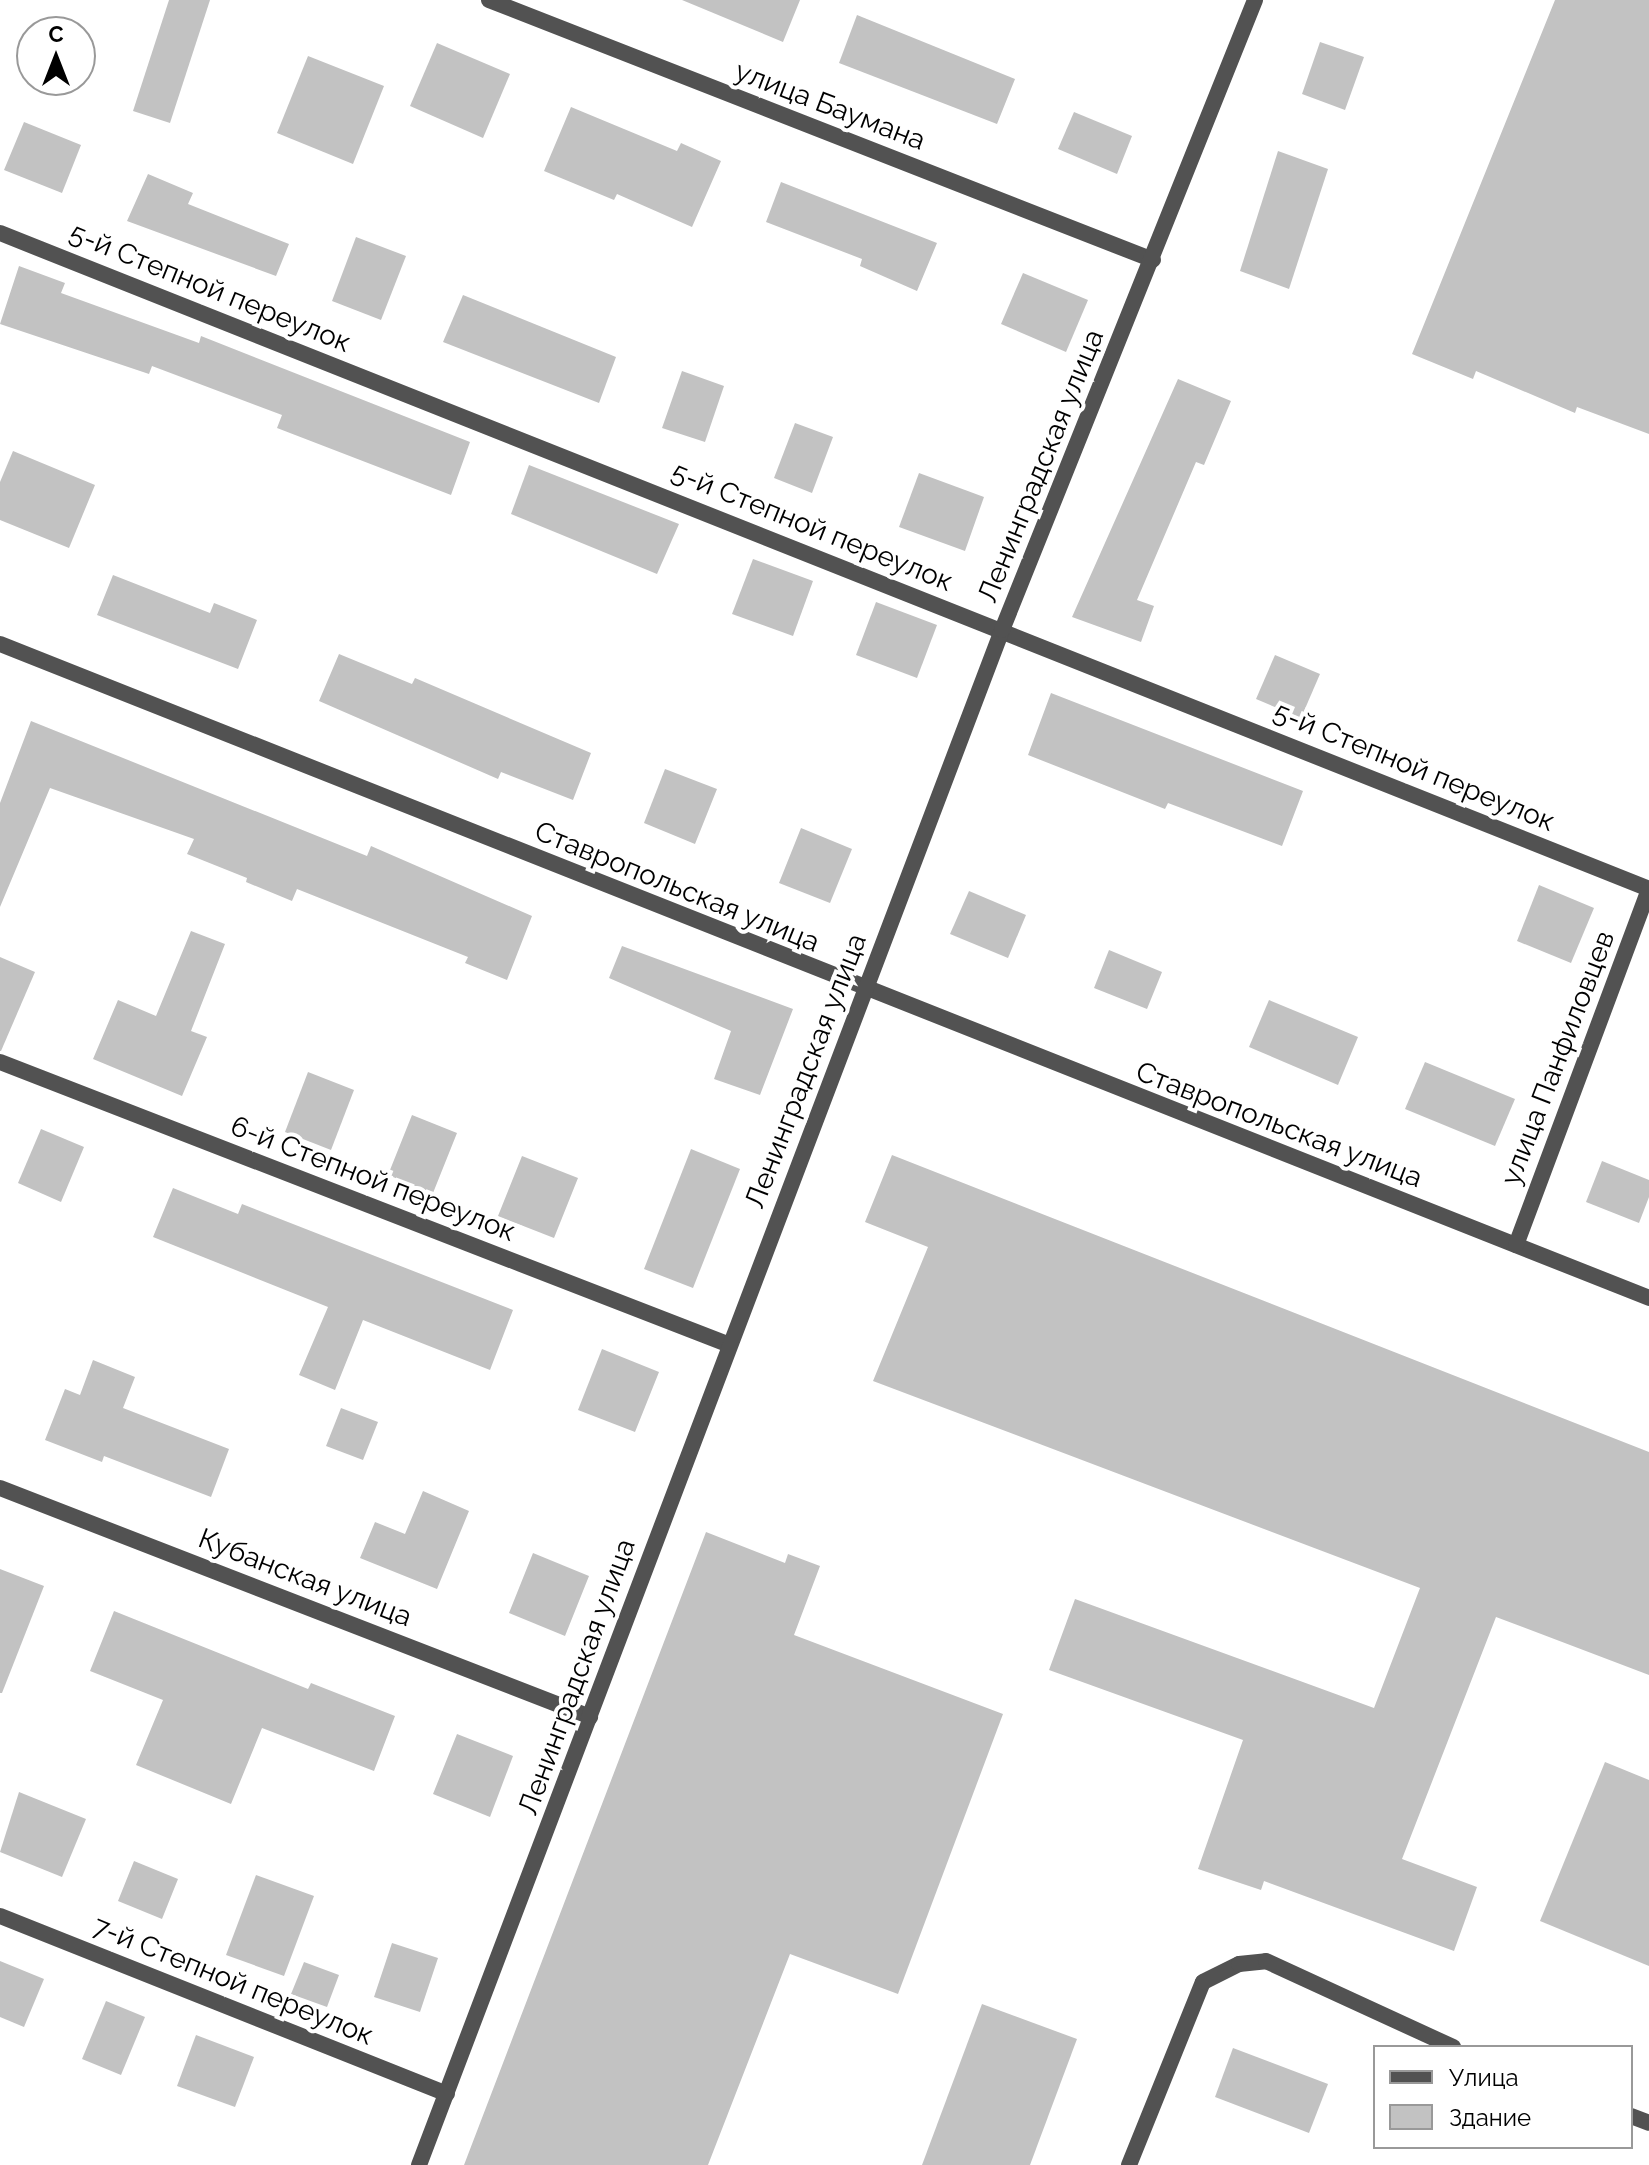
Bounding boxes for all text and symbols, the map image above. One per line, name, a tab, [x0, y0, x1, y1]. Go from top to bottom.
north arrow	[16, 16, 96, 96]
text: С	[48, 21, 64, 47]
street label: улица Баумана	[730, 54, 930, 158]
street label: 5-й Степной переулок	[64, 216, 356, 360]
street label: Ленинградская улица	[971, 324, 1111, 608]
street label: 5-й Степной переулок	[666, 455, 958, 599]
street label: 5-й Степной переулок	[1268, 695, 1560, 839]
street label: Ставропольская улица	[529, 814, 825, 960]
street label: улица Панфиловцев	[1494, 926, 1622, 1190]
street label: Ленинградская улица	[738, 929, 874, 1213]
street label: Ставропольская улица	[1131, 1055, 1427, 1195]
street label: 6-й Степной переулок	[226, 1109, 520, 1249]
street label: Кубанская улица	[193, 1522, 417, 1634]
street label: Ленинградская улица	[511, 1534, 643, 1820]
street label: 7-й Степной переулок	[88, 1909, 378, 2053]
legend	[1373, 2045, 1633, 2149]
text: Улица	[1449, 2063, 1519, 2092]
text: Здание	[1449, 2103, 1531, 2132]

